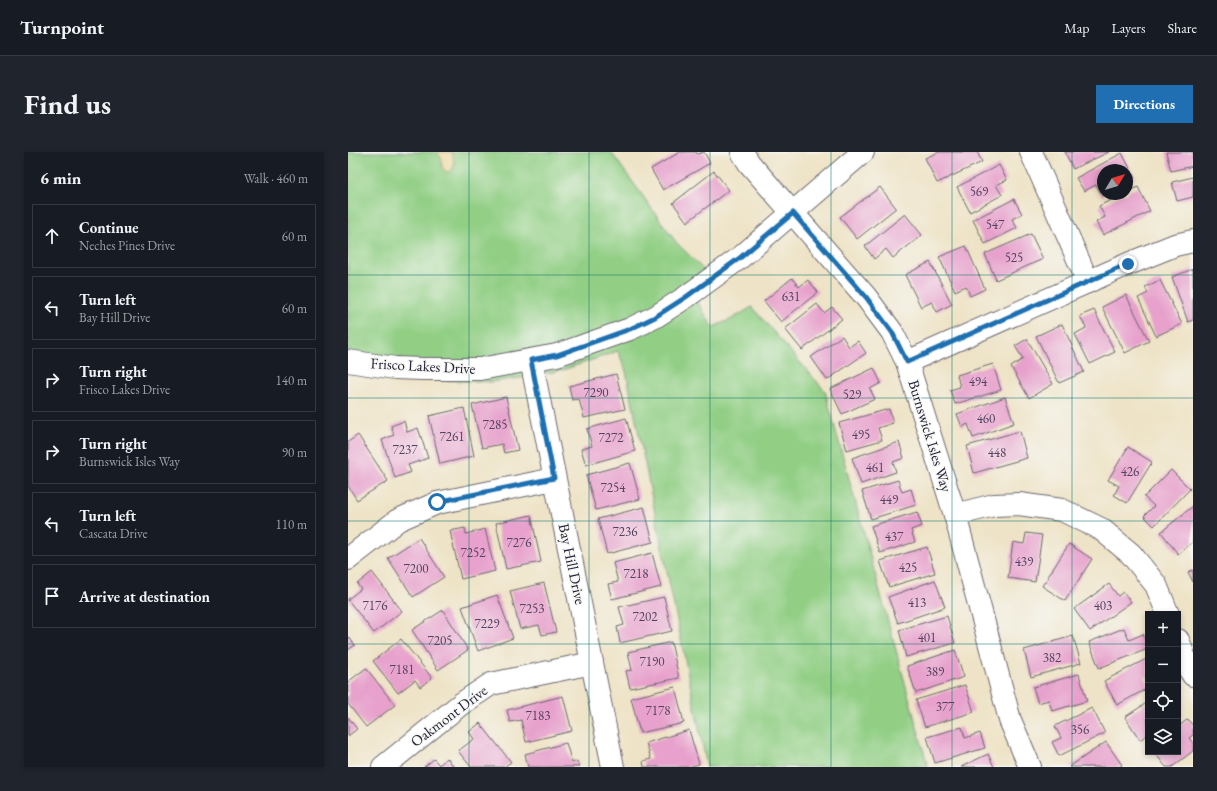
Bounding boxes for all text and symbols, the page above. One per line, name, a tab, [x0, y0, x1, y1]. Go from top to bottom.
text: Turnpoint	[20, 15, 104, 40]
text: Map	[1064, 19, 1089, 37]
text: Layers	[1111, 19, 1146, 37]
text: Share	[1168, 19, 1197, 37]
button: Directions	[1096, 85, 1193, 123]
text: Find us	[24, 86, 111, 122]
north arrow	[1097, 164, 1133, 200]
text: 6 min	[40, 167, 81, 189]
text: Walk · 460 m	[244, 170, 308, 187]
house number: 569	[970, 183, 989, 200]
house number: 547	[986, 216, 1005, 233]
text: Continue	[79, 218, 139, 237]
icon: ahead	[41, 225, 63, 247]
text: 60 m	[282, 228, 307, 245]
text: Neches Pines Drive	[79, 237, 175, 254]
house number: 525	[1005, 249, 1023, 266]
route end	[1119, 255, 1137, 273]
house number: 631	[782, 288, 800, 305]
text: Turn left	[79, 290, 136, 309]
icon: left	[41, 297, 63, 319]
text: 60 m	[282, 300, 307, 317]
text: Bay Hill Drive	[79, 309, 150, 326]
street label: Frisco Lakes Drive	[370, 353, 476, 378]
text: Turn right	[79, 362, 147, 381]
icon: right	[41, 369, 63, 391]
text: 140 m	[276, 372, 307, 389]
house number: 494	[969, 373, 988, 390]
street label: Burnswick Isles Way	[904, 377, 957, 495]
text: Frisco Lakes Drive	[79, 381, 170, 398]
house number: 7290	[584, 384, 608, 401]
house number: 529	[843, 386, 862, 403]
house number: 460	[977, 410, 995, 427]
house number: 7285	[483, 416, 507, 433]
house number: 495	[852, 426, 870, 443]
house number: 7261	[440, 428, 464, 445]
house number: 7272	[599, 429, 624, 446]
text: Turn right	[79, 434, 147, 453]
icon: right	[41, 441, 63, 463]
house number: 7237	[393, 441, 418, 458]
text: 90 m	[282, 444, 307, 461]
house number: 448	[988, 444, 1006, 461]
text: Burnswick Isles Way	[79, 453, 180, 470]
house number: 461	[866, 459, 884, 476]
house number: 426	[1121, 463, 1139, 480]
house number: 7254	[601, 479, 626, 496]
house number: 449	[880, 491, 899, 508]
route start	[428, 493, 446, 511]
text: Turn left	[79, 506, 136, 525]
icon: left	[41, 513, 63, 535]
text: 110 m	[276, 516, 307, 533]
street label: Bay Hill Drive	[555, 522, 590, 606]
house number: 7236	[613, 523, 637, 540]
text: Cascata Drive	[79, 525, 148, 542]
house number: 437	[885, 528, 904, 545]
house number: 7276	[507, 534, 531, 551]
house number: 7252	[461, 544, 486, 561]
house number: 439	[1015, 553, 1034, 570]
house number: 425	[899, 559, 917, 576]
house number: 7200	[404, 560, 428, 577]
house number: 7218	[624, 565, 648, 582]
icon: arrive	[41, 585, 63, 607]
text: Arrive at destination	[79, 587, 210, 606]
house number: 413	[908, 594, 926, 611]
house number: 7176	[363, 597, 387, 614]
house number: 403	[1094, 597, 1112, 614]
house number: 7253	[520, 600, 544, 617]
house number: 7202	[633, 608, 658, 625]
map controls	[1145, 611, 1181, 755]
button: +	[1145, 611, 1181, 647]
house number: 7229	[475, 615, 500, 632]
house number: 401	[918, 629, 936, 646]
house number: 7205	[428, 632, 452, 649]
button: −	[1145, 647, 1181, 683]
house number: 382	[1043, 649, 1062, 666]
house number: 7190	[640, 653, 664, 670]
house number: 7181	[390, 661, 414, 678]
house number: 389	[926, 663, 945, 680]
street label: Oakmont Drive	[407, 680, 491, 751]
button: locate	[1145, 683, 1181, 719]
house number: 377	[936, 698, 955, 715]
house number: 7178	[646, 702, 670, 719]
house number: 7183	[526, 707, 550, 724]
button: layers	[1145, 719, 1181, 755]
house number: 356	[1071, 721, 1089, 738]

